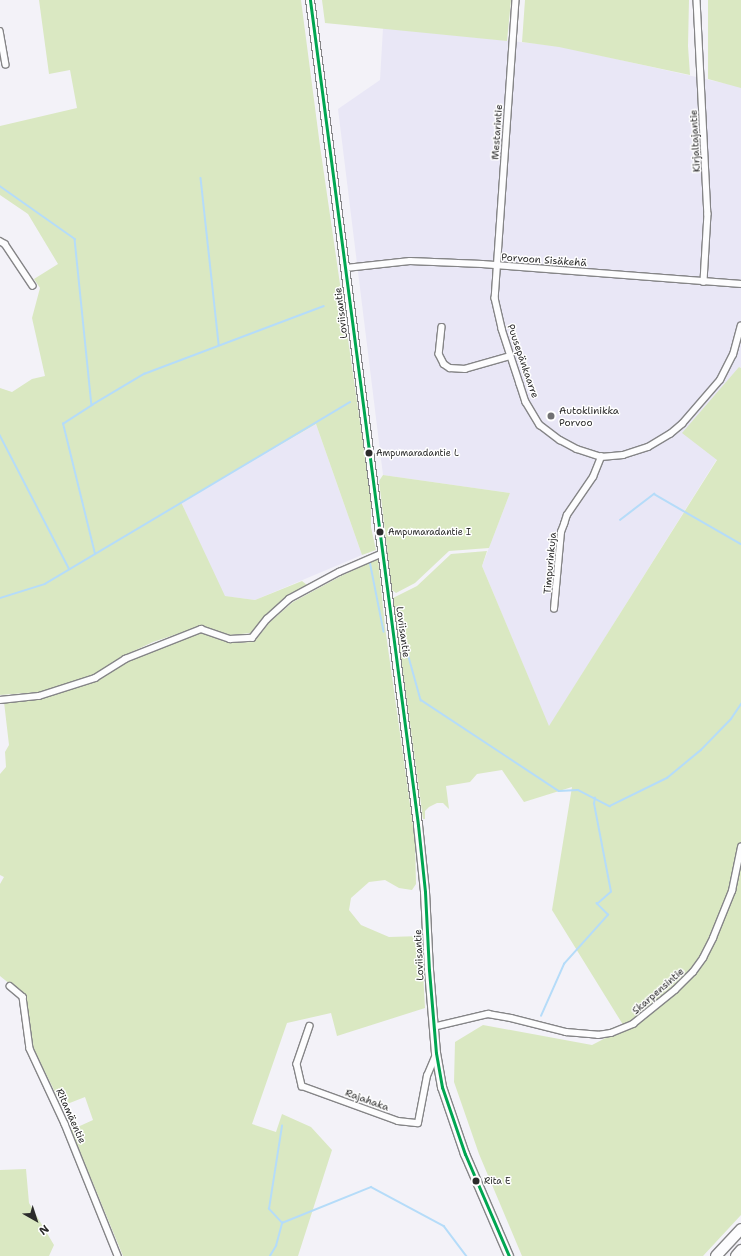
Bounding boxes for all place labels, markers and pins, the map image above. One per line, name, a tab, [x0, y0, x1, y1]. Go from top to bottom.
place label: Autoklinikka Porvoo	[559, 404, 619, 428]
marker: Autoklinikka Porvoo	[546, 411, 556, 421]
marker: Ampumaradantie L	[364, 448, 374, 458]
place label: Ampumaradantie L	[376, 448, 459, 458]
marker: Ampumaradantie I	[375, 527, 385, 537]
place label: Ampumaradantie I	[388, 527, 471, 537]
marker: Rita E	[471, 1176, 481, 1186]
place label: Rita E	[484, 1176, 511, 1186]

